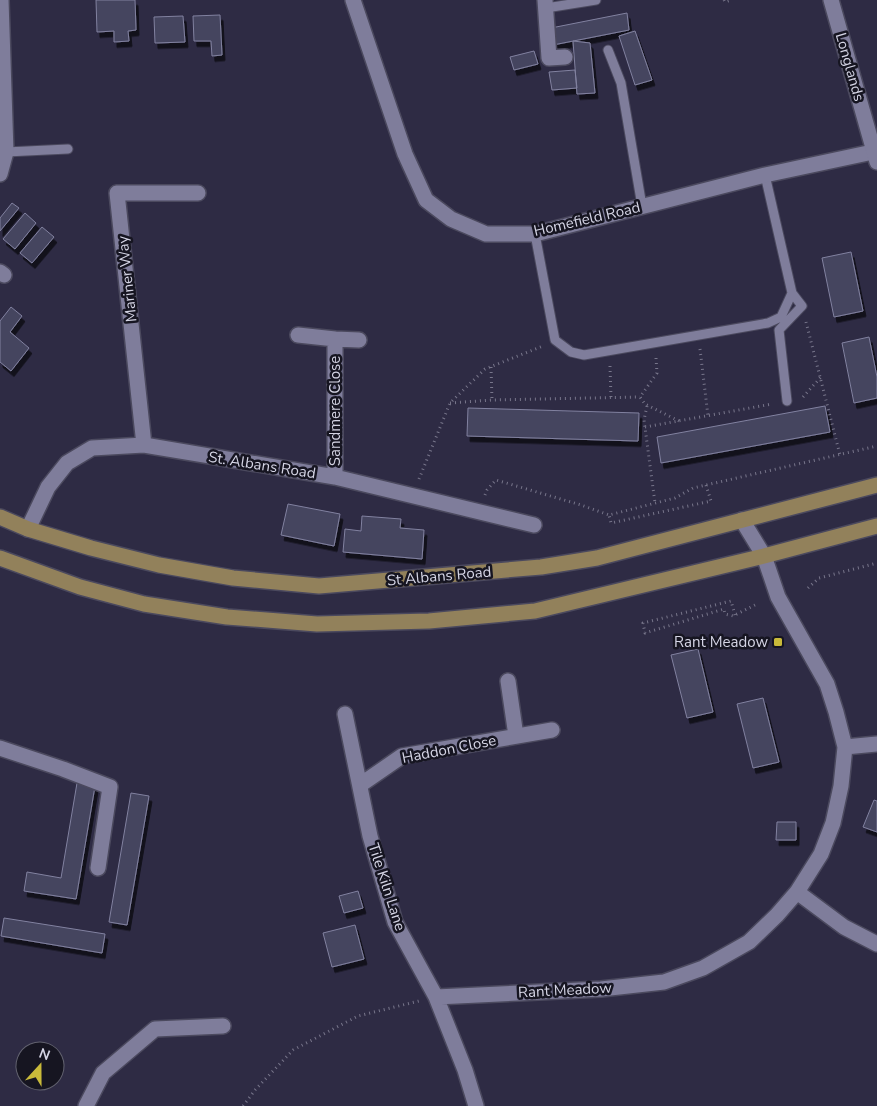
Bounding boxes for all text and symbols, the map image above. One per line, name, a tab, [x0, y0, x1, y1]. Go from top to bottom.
street label: Longlands	[831, 30, 869, 104]
street label: Homefield Road	[532, 197, 642, 241]
street label: Mariner Way	[112, 235, 141, 323]
street label: Sandmere Close	[325, 356, 345, 466]
street label: St. Albans Road	[207, 447, 317, 483]
street label: St Albans Road	[386, 561, 492, 591]
place label: Rant Meadow	[674, 632, 768, 652]
marker: Rant Meadow	[772, 636, 784, 648]
street label: Haddon Close	[400, 730, 498, 768]
street label: Tile Kiln Lane	[363, 841, 411, 933]
street label: Rant Meadow	[518, 978, 613, 1002]
north arrow	[15, 1041, 65, 1091]
text: N	[36, 1044, 53, 1065]

